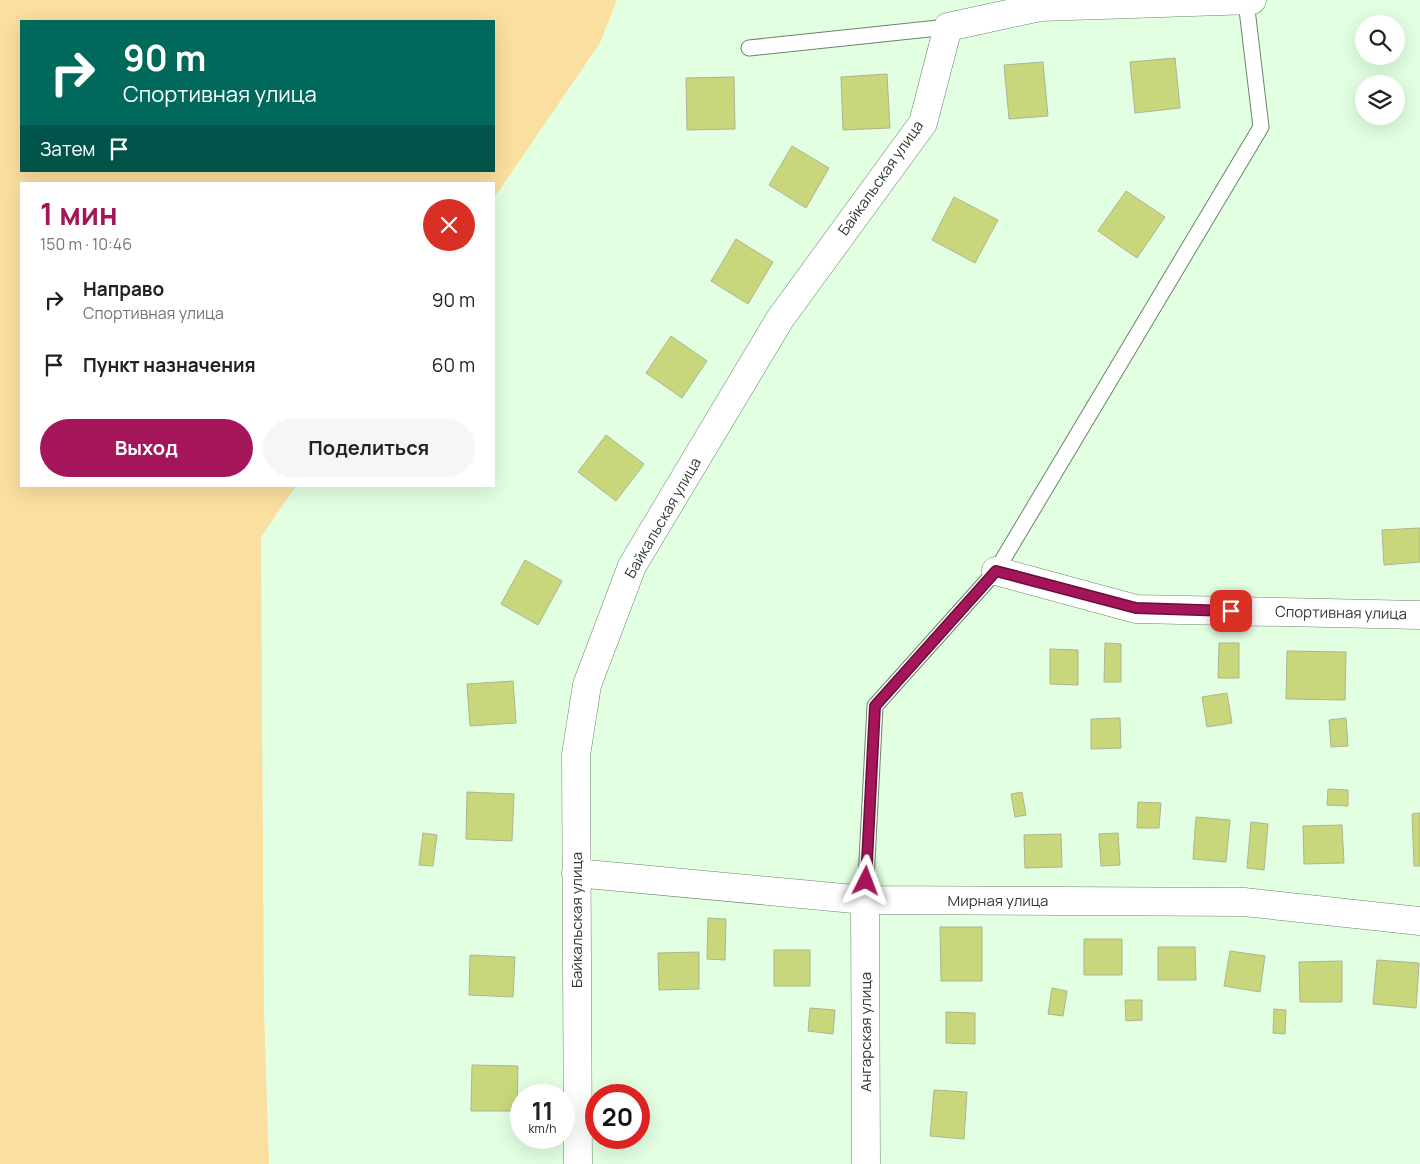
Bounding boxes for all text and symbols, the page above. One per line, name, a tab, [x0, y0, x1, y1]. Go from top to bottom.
map controls	[1355, 15, 1405, 125]
button: search	[1355, 15, 1405, 65]
text: 90 m	[123, 34, 206, 82]
icon: right	[40, 40, 105, 105]
button: layers	[1355, 75, 1405, 125]
text: Спортивная улица	[123, 79, 317, 109]
street label: Байкальская улица	[833, 116, 928, 239]
icon: arrive	[105, 135, 133, 163]
text: Затем	[40, 136, 95, 162]
text: 1 мин	[40, 193, 118, 234]
button: close	[423, 199, 475, 251]
text: 150 m · 10:46	[40, 233, 132, 255]
text: Направо	[83, 276, 164, 302]
icon: right	[40, 286, 68, 314]
text: 90 m	[432, 287, 475, 313]
text: Спортивная улица	[83, 302, 224, 324]
icon: arrive	[40, 351, 68, 379]
text: Пункт назначения	[83, 352, 256, 378]
text: 60 m	[432, 352, 475, 378]
button: Выход	[40, 419, 253, 477]
button: Поделиться	[263, 419, 475, 477]
street label: Байкальская улица	[619, 454, 706, 582]
pin	[1210, 590, 1252, 632]
icon: arrive	[1217, 597, 1245, 625]
street label: Спортивная улица	[1275, 601, 1407, 624]
street label: Байкальская улица	[566, 852, 587, 988]
position arrow	[839, 854, 891, 906]
street label: Мирная улица	[948, 890, 1048, 911]
street label: Ангарская улица	[855, 972, 876, 1092]
speed limit sign: 20	[585, 1084, 650, 1149]
text: 11	[532, 1093, 553, 1128]
text: km/h	[529, 1120, 556, 1137]

